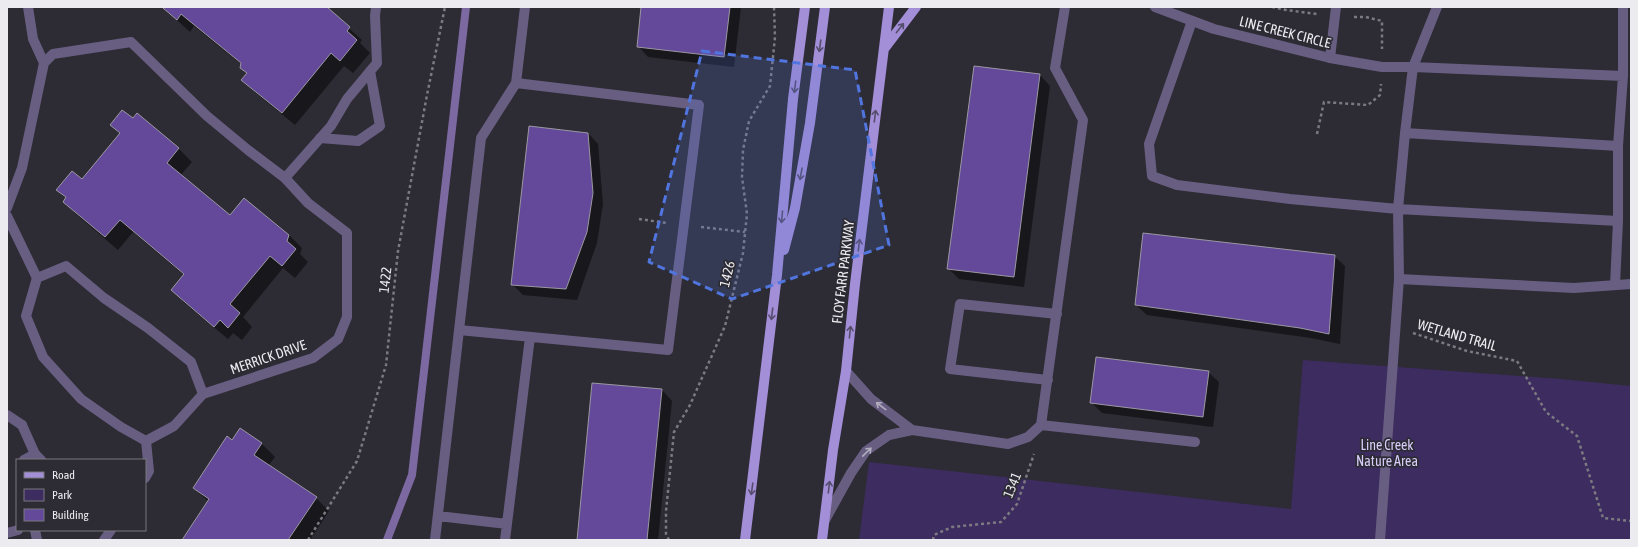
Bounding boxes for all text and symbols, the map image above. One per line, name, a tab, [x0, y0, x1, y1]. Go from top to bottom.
street label: LINE CREEK CIRCLE	[1238, 13, 1332, 51]
one-way arrow	[896, 23, 904, 34]
one-way arrow	[816, 39, 824, 52]
one-way arrow	[791, 80, 798, 93]
one-way arrow	[872, 110, 879, 123]
one-way arrow	[797, 167, 805, 180]
one-way arrow	[779, 210, 786, 223]
street label: FLOY FARR PARKWAY	[829, 219, 857, 325]
one-way arrow	[856, 239, 863, 252]
street label: 1426	[716, 259, 738, 289]
street label: 1422	[376, 266, 394, 294]
one-way arrow	[769, 307, 776, 320]
street label: WETLAND TRAIL	[1416, 316, 1499, 354]
one-way arrow	[846, 326, 853, 339]
street label: MERRICK DRIVE	[228, 337, 308, 377]
one-way arrow	[875, 402, 886, 410]
park label: Line Creek Nature Area	[1356, 437, 1418, 469]
one-way arrow	[862, 447, 872, 456]
legend	[16, 459, 146, 531]
text: Road	[52, 468, 75, 482]
street label: 1341	[1000, 470, 1024, 500]
one-way arrow	[825, 481, 833, 494]
one-way arrow	[748, 483, 756, 496]
text: Park	[52, 488, 73, 502]
text: Building	[52, 508, 90, 522]

